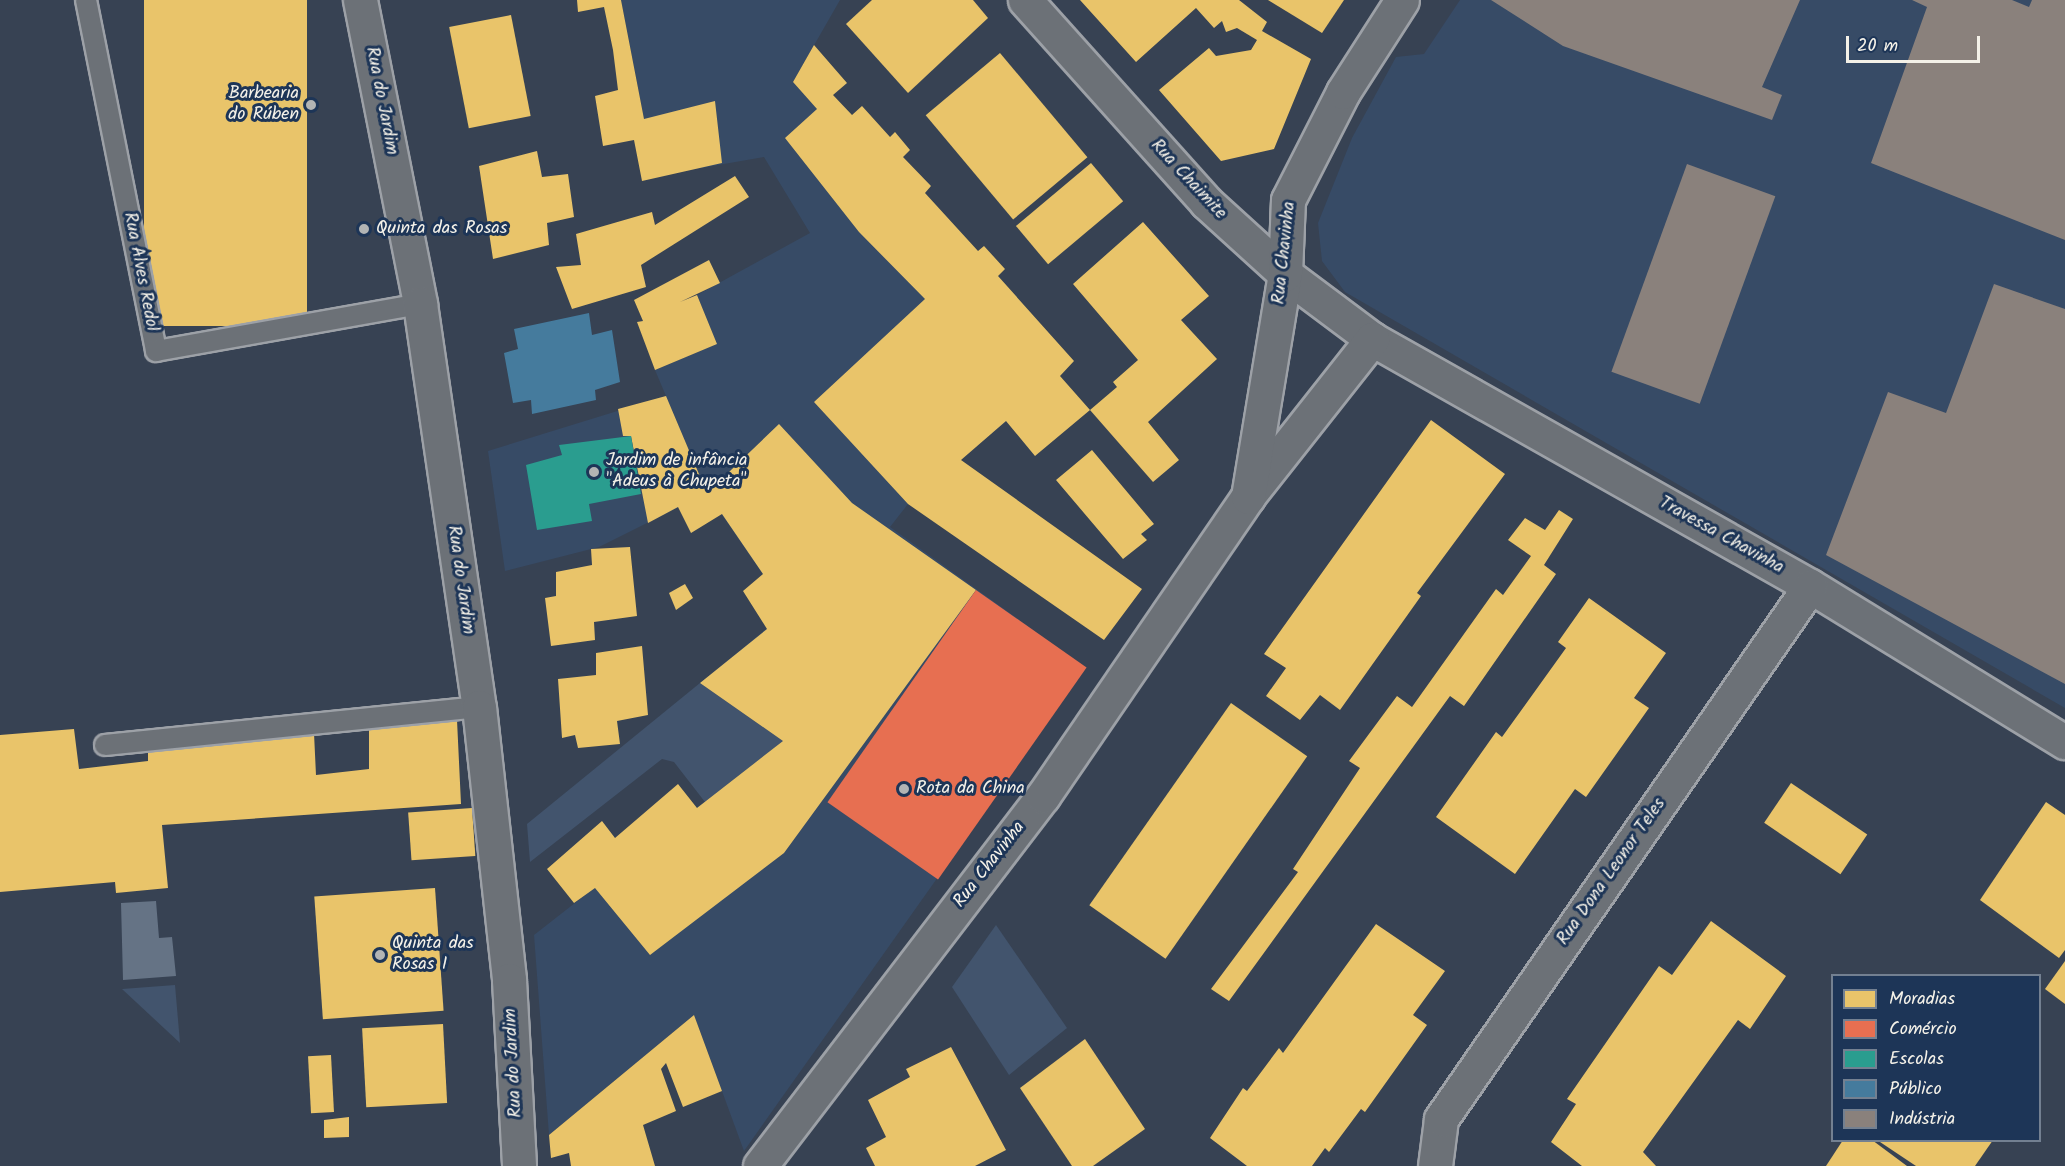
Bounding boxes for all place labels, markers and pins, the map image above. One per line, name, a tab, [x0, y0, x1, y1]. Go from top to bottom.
place label: Barbearia do Rúben	[228, 84, 299, 127]
marker: Barbearia do Rúben	[304, 98, 318, 112]
place label: Quinta das Rosas	[376, 218, 507, 240]
marker: Quinta das Rosas	[357, 222, 371, 236]
place label: Jardim de infância "Adeus à Chupeta"	[606, 451, 747, 494]
marker: Jardim de infância "Adeus à Chupeta"	[587, 465, 601, 479]
place label: Rota da China	[916, 778, 1025, 800]
marker: Rota da China	[897, 782, 911, 796]
place label: Quinta das Rosas I	[392, 934, 474, 976]
marker: Quinta das Rosas I	[373, 948, 387, 962]

